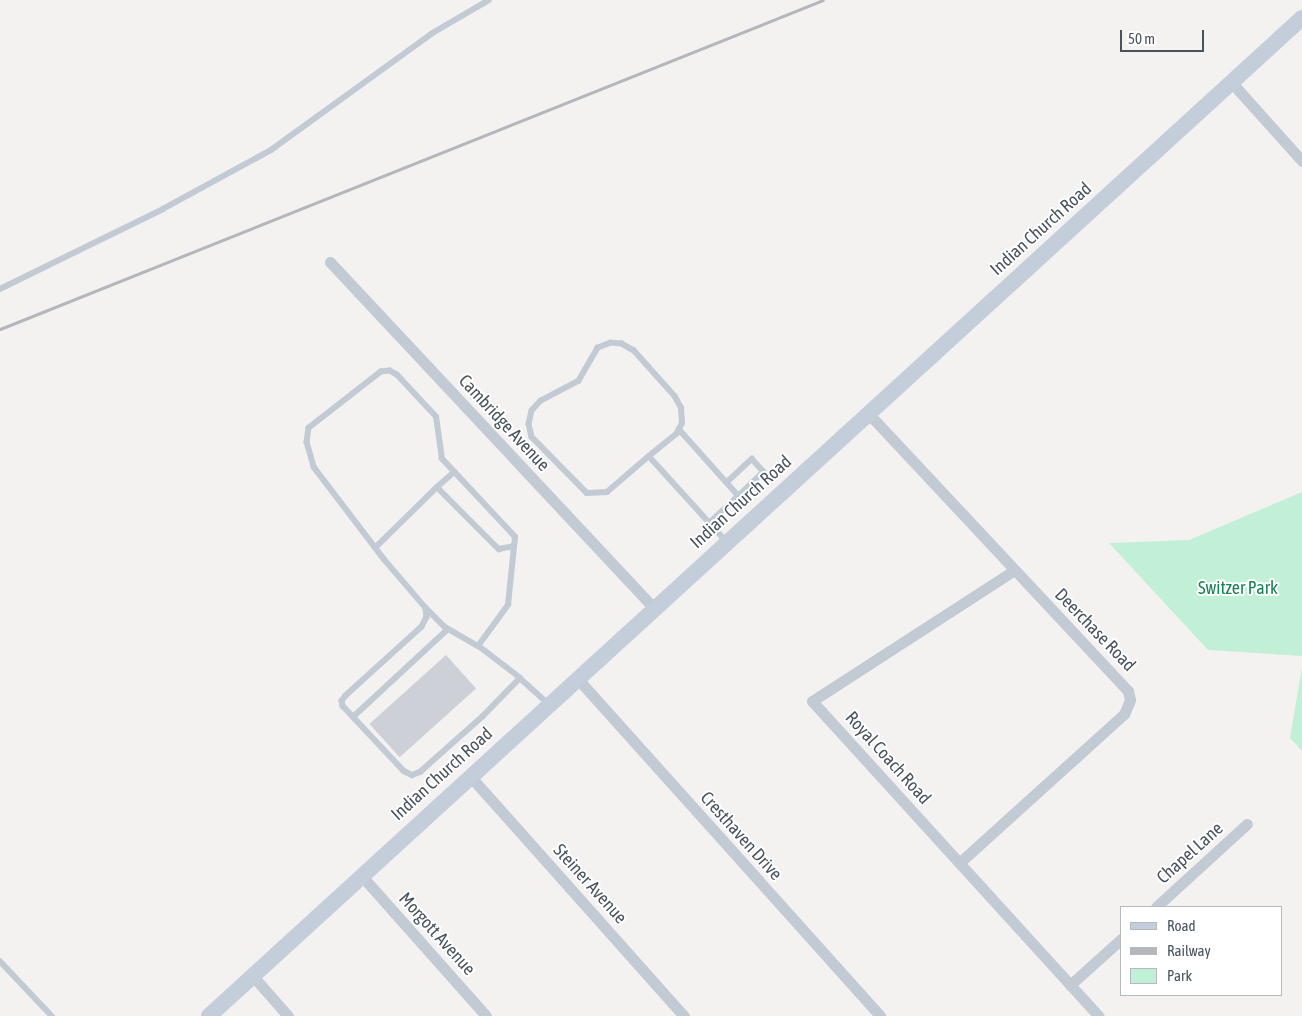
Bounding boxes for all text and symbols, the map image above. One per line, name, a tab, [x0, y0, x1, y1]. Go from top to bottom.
scale bar	[1122, 20, 1206, 52]
text: 50 m	[1128, 30, 1155, 47]
street label: Indian Church Road	[986, 178, 1096, 280]
street label: Cambridge Avenue	[454, 370, 554, 476]
street label: Indian Church Road	[686, 451, 796, 553]
park label: Switzer Park	[1198, 577, 1278, 599]
street label: Deerchase Road	[1050, 584, 1140, 676]
street label: Royal Coach Road	[841, 707, 935, 809]
street label: Indian Church Road	[387, 723, 497, 825]
street label: Cresthaven Drive	[696, 787, 786, 885]
street label: Chapel Lane	[1153, 818, 1227, 888]
street label: Steiner Avenue	[549, 840, 631, 928]
street label: Morgott Avenue	[394, 888, 480, 980]
legend	[1120, 906, 1282, 996]
text: Road	[1167, 917, 1196, 934]
text: Railway	[1167, 942, 1211, 959]
text: Park	[1167, 967, 1192, 984]

